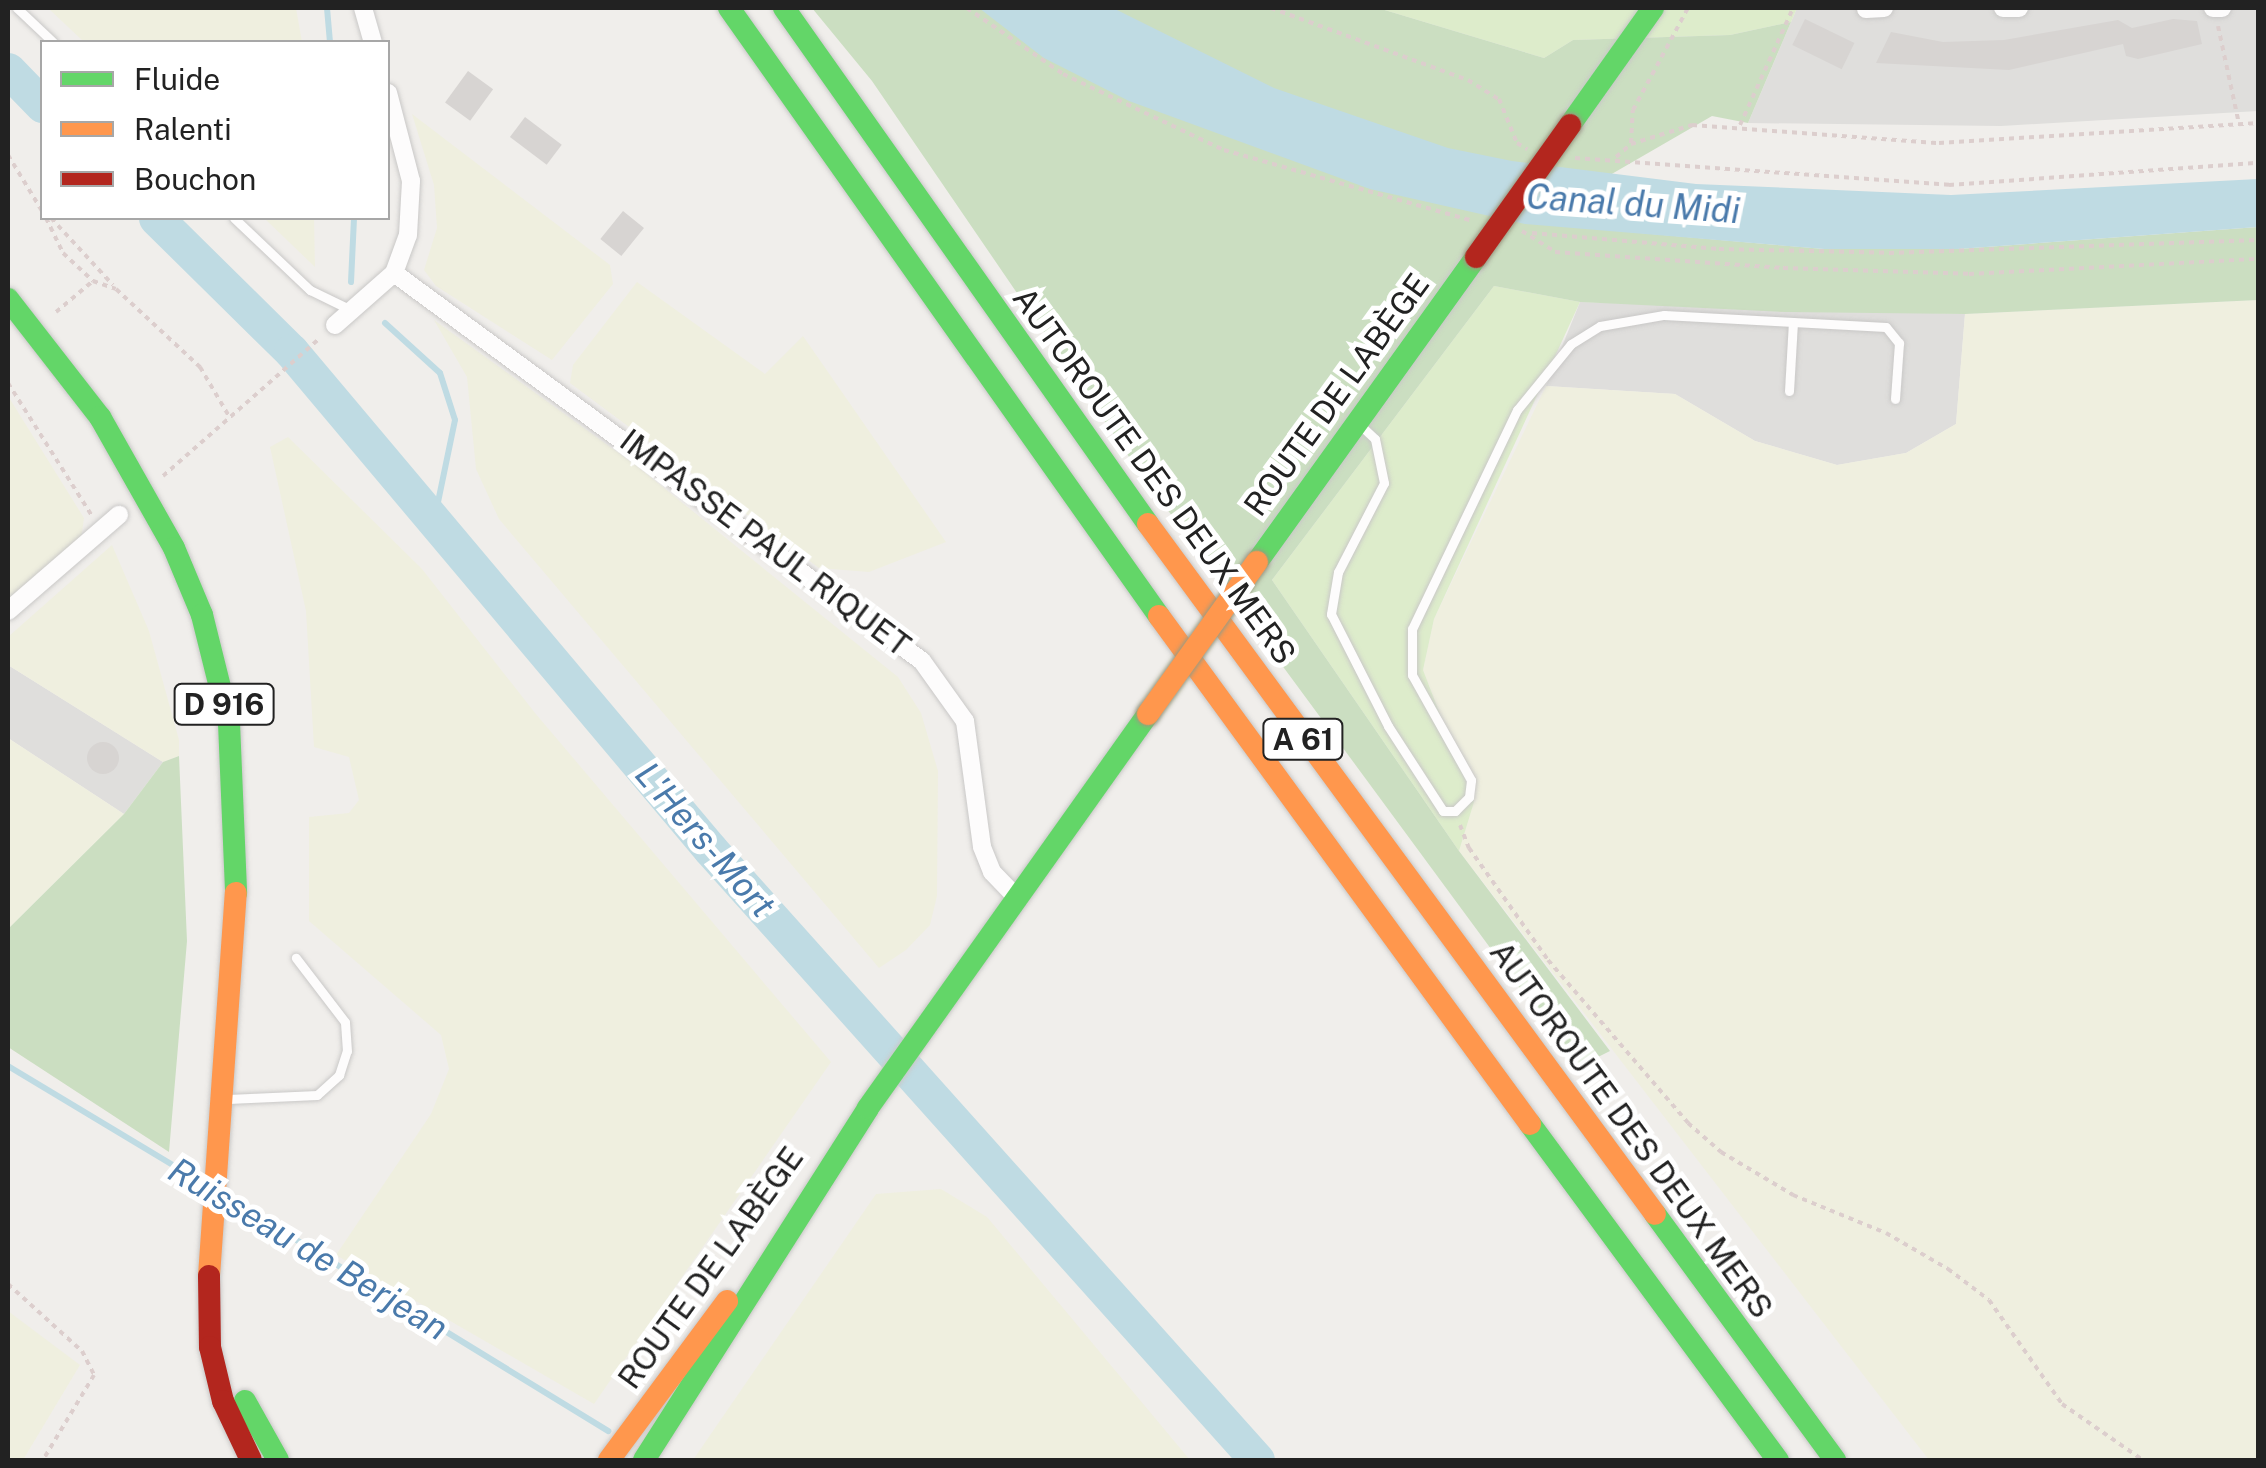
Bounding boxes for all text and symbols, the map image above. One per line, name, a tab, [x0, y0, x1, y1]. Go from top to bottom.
legend	[40, 40, 390, 220]
text: Fluide	[134, 61, 220, 97]
text: Ralenti	[134, 111, 232, 147]
text: Bouchon	[134, 161, 256, 197]
water label: Canal du Midi	[1525, 176, 1741, 232]
street label: ROUTE DE LABÈGE	[1236, 267, 1438, 523]
street label: AUTOROUTE DES DEUX MERS	[1004, 280, 1304, 672]
street label: IMPASSE PAUL RIQUET	[612, 421, 918, 665]
road number: D 916	[172, 679, 276, 729]
road number: A 61	[1260, 714, 1346, 764]
water label: L'Hers-Mort	[626, 754, 784, 926]
street label: AUTOROUTE DES DEUX MERS	[1481, 934, 1781, 1326]
street label: ROUTE DE LABÈGE	[610, 1140, 812, 1396]
water label: Ruisseau de Berjean	[160, 1149, 456, 1349]

